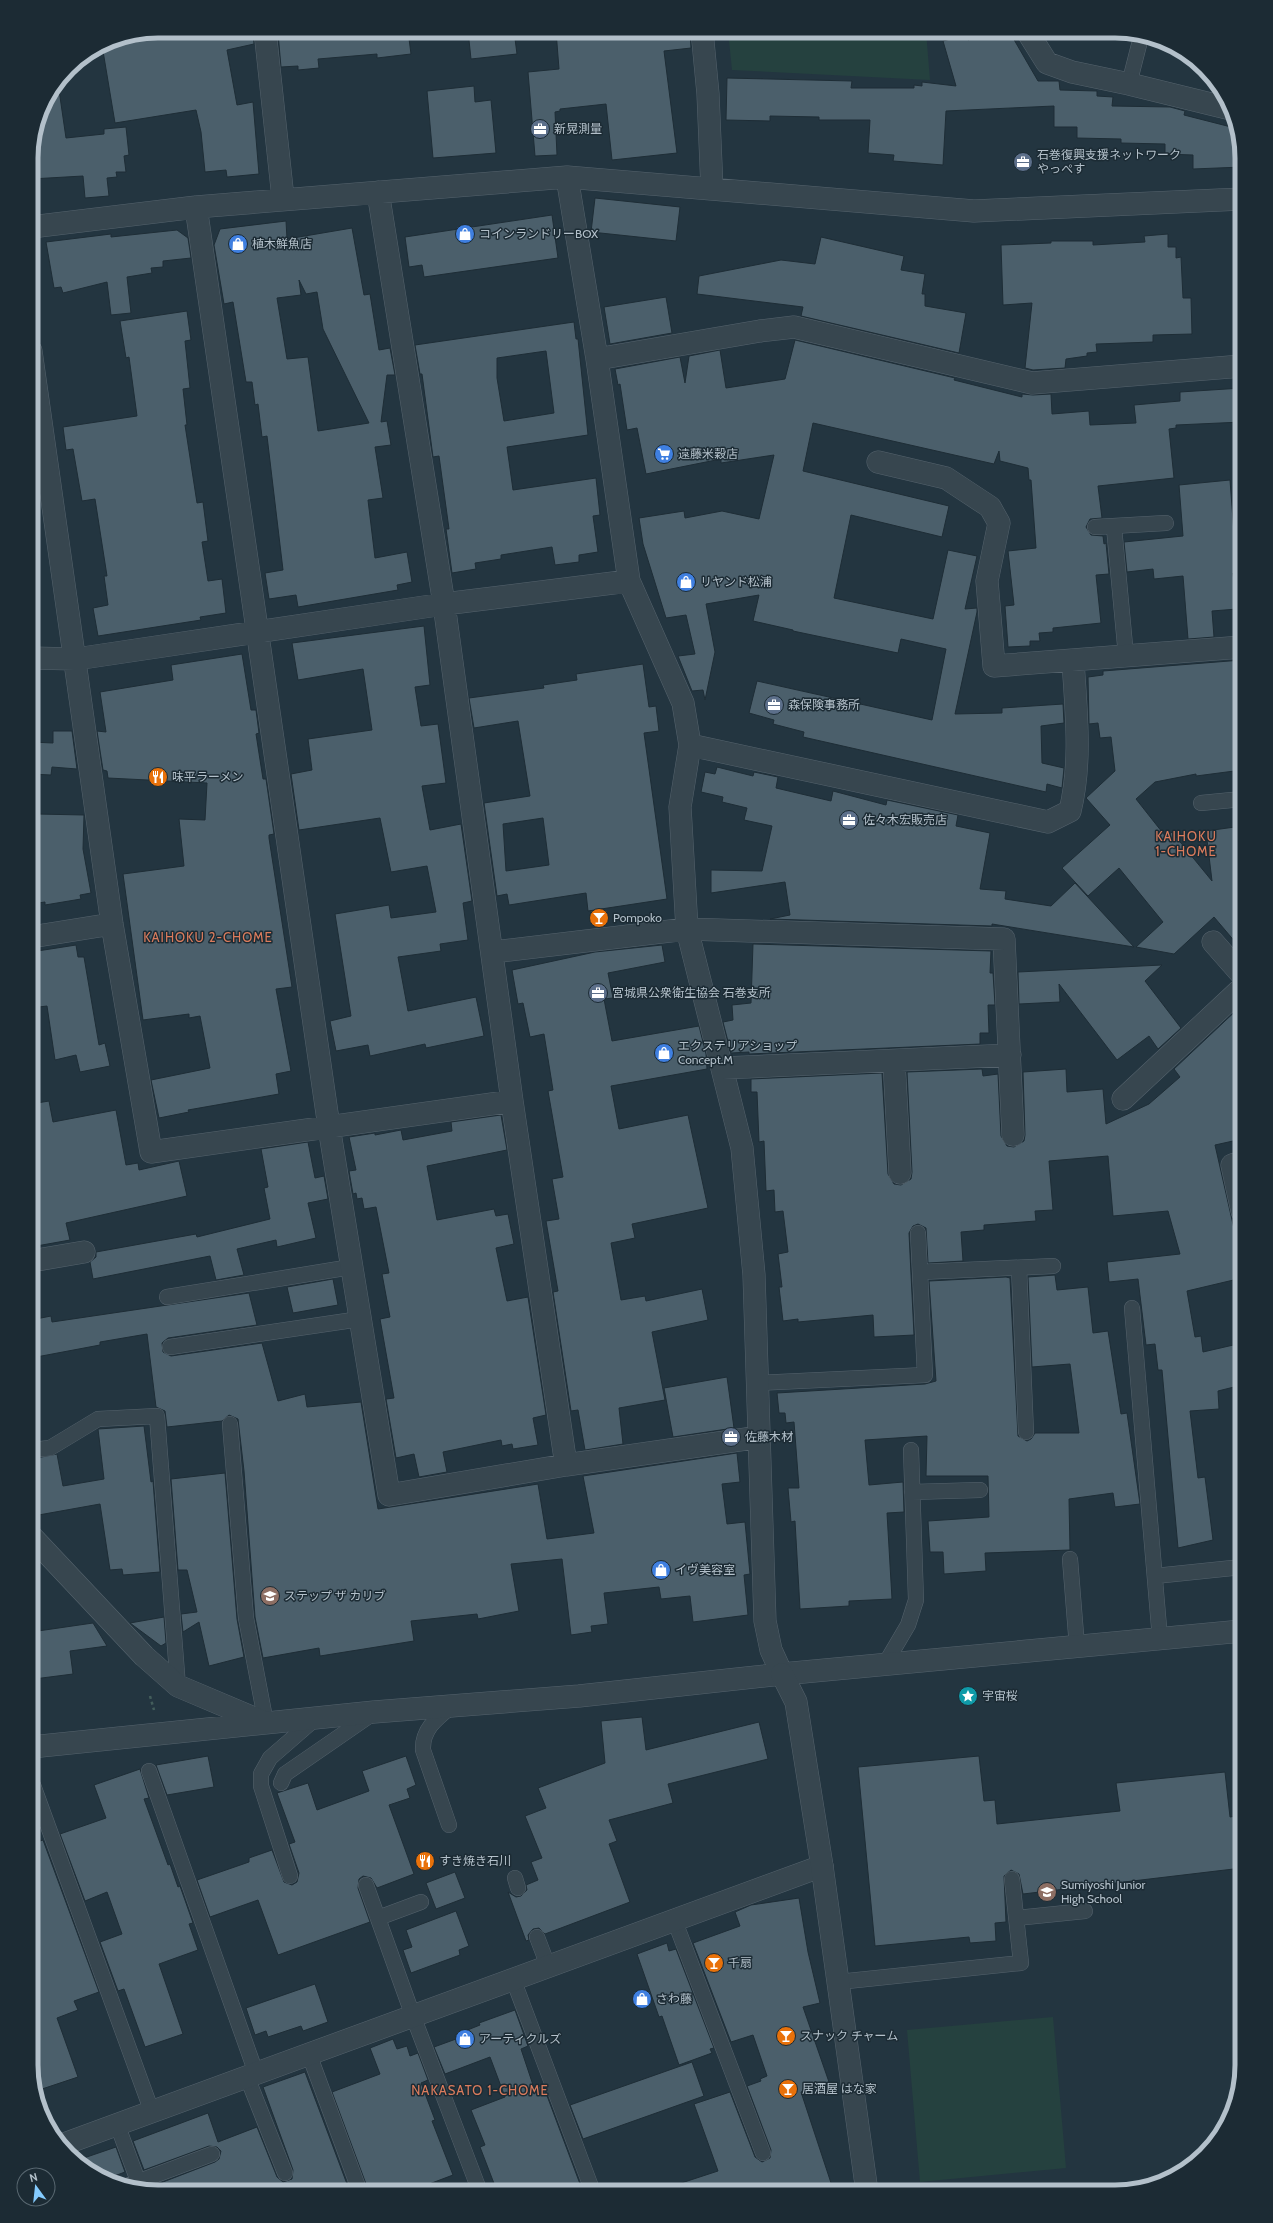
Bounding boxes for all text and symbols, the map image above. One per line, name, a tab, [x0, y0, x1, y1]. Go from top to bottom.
office icon: 新晃測量	[529, 118, 551, 140]
place label: 新晃測量	[554, 121, 602, 136]
place label: 石巻復興支援ネットワーク やっぺす	[1037, 147, 1181, 176]
office icon: 石巻復興支援ネットワーク やっぺす	[1012, 151, 1034, 173]
shop icon: コインランドリーBOX	[454, 223, 476, 245]
place label: コインランドリーBOX	[479, 226, 599, 241]
shop icon: 植木鮮魚店	[227, 233, 249, 255]
place label: 植木鮮魚店	[252, 236, 312, 251]
supermarket icon: 遠藤米穀店	[653, 443, 675, 465]
place label: 遠藤米穀店	[678, 446, 738, 461]
shop icon: リヤンド松浦	[675, 571, 697, 593]
place label: リヤンド松浦	[700, 574, 772, 589]
office icon: 森保険事務所	[763, 694, 785, 716]
place label: 森保険事務所	[788, 697, 860, 712]
restaurant icon: 味平ラーメン	[147, 766, 169, 788]
place label: 味平ラーメン	[172, 769, 244, 784]
office icon: 佐々木宏販売店	[838, 809, 860, 831]
place label: 佐々木宏販売店	[863, 812, 947, 827]
district label: KAIHOKU 1-CHOME	[1155, 828, 1217, 859]
bar icon: Pompoko	[588, 907, 610, 929]
place label: Pompoko	[613, 910, 662, 925]
district label: KAIHOKU 2-CHOME	[143, 929, 273, 945]
office icon: 宮城県公衆衛生協会 石巻支所	[587, 982, 609, 1004]
place label: 宮城県公衆衛生協会 石巻支所	[612, 985, 771, 1000]
place label: エクステリアショップ Concept.M	[678, 1038, 797, 1067]
shop icon: エクステリアショップ Concept.M	[653, 1042, 675, 1064]
office icon: 佐藤木材	[720, 1426, 742, 1448]
place label: 佐藤木材	[745, 1429, 793, 1444]
shop icon: イヴ美容室	[650, 1559, 672, 1581]
place label: イヴ美容室	[675, 1562, 735, 1577]
school or university icon: ステップ ザ カリブ	[259, 1585, 281, 1607]
place label: ステップ ザ カリブ	[284, 1588, 385, 1603]
place icon: 宇宙桜	[957, 1685, 979, 1707]
place label: 宇宙桜	[982, 1688, 1018, 1703]
restaurant icon: すき焼き石川	[414, 1850, 436, 1872]
place label: すき焼き石川	[439, 1853, 511, 1868]
place label: Sumiyoshi Junior High School	[1061, 1877, 1146, 1906]
school or university icon: Sumiyoshi Junior High School	[1036, 1881, 1058, 1903]
bar icon: 千扇	[703, 1952, 725, 1974]
place label: 千扇	[728, 1955, 752, 1970]
shop icon: さわ藤	[631, 1988, 653, 2010]
place label: さわ藤	[656, 1991, 692, 2006]
bar icon: スナック チャーム	[775, 2025, 797, 2047]
shop icon: アーティクルズ	[454, 2028, 476, 2050]
place label: スナック チャーム	[800, 2028, 898, 2043]
place label: アーティクルズ	[479, 2031, 561, 2046]
bar icon: 居酒屋 はな家	[777, 2078, 799, 2100]
place label: 居酒屋 はな家	[802, 2081, 877, 2096]
district label: NAKASATO 1-CHOME	[411, 2082, 549, 2098]
north arrow	[16, 2167, 56, 2207]
text: N	[28, 2170, 39, 2185]

